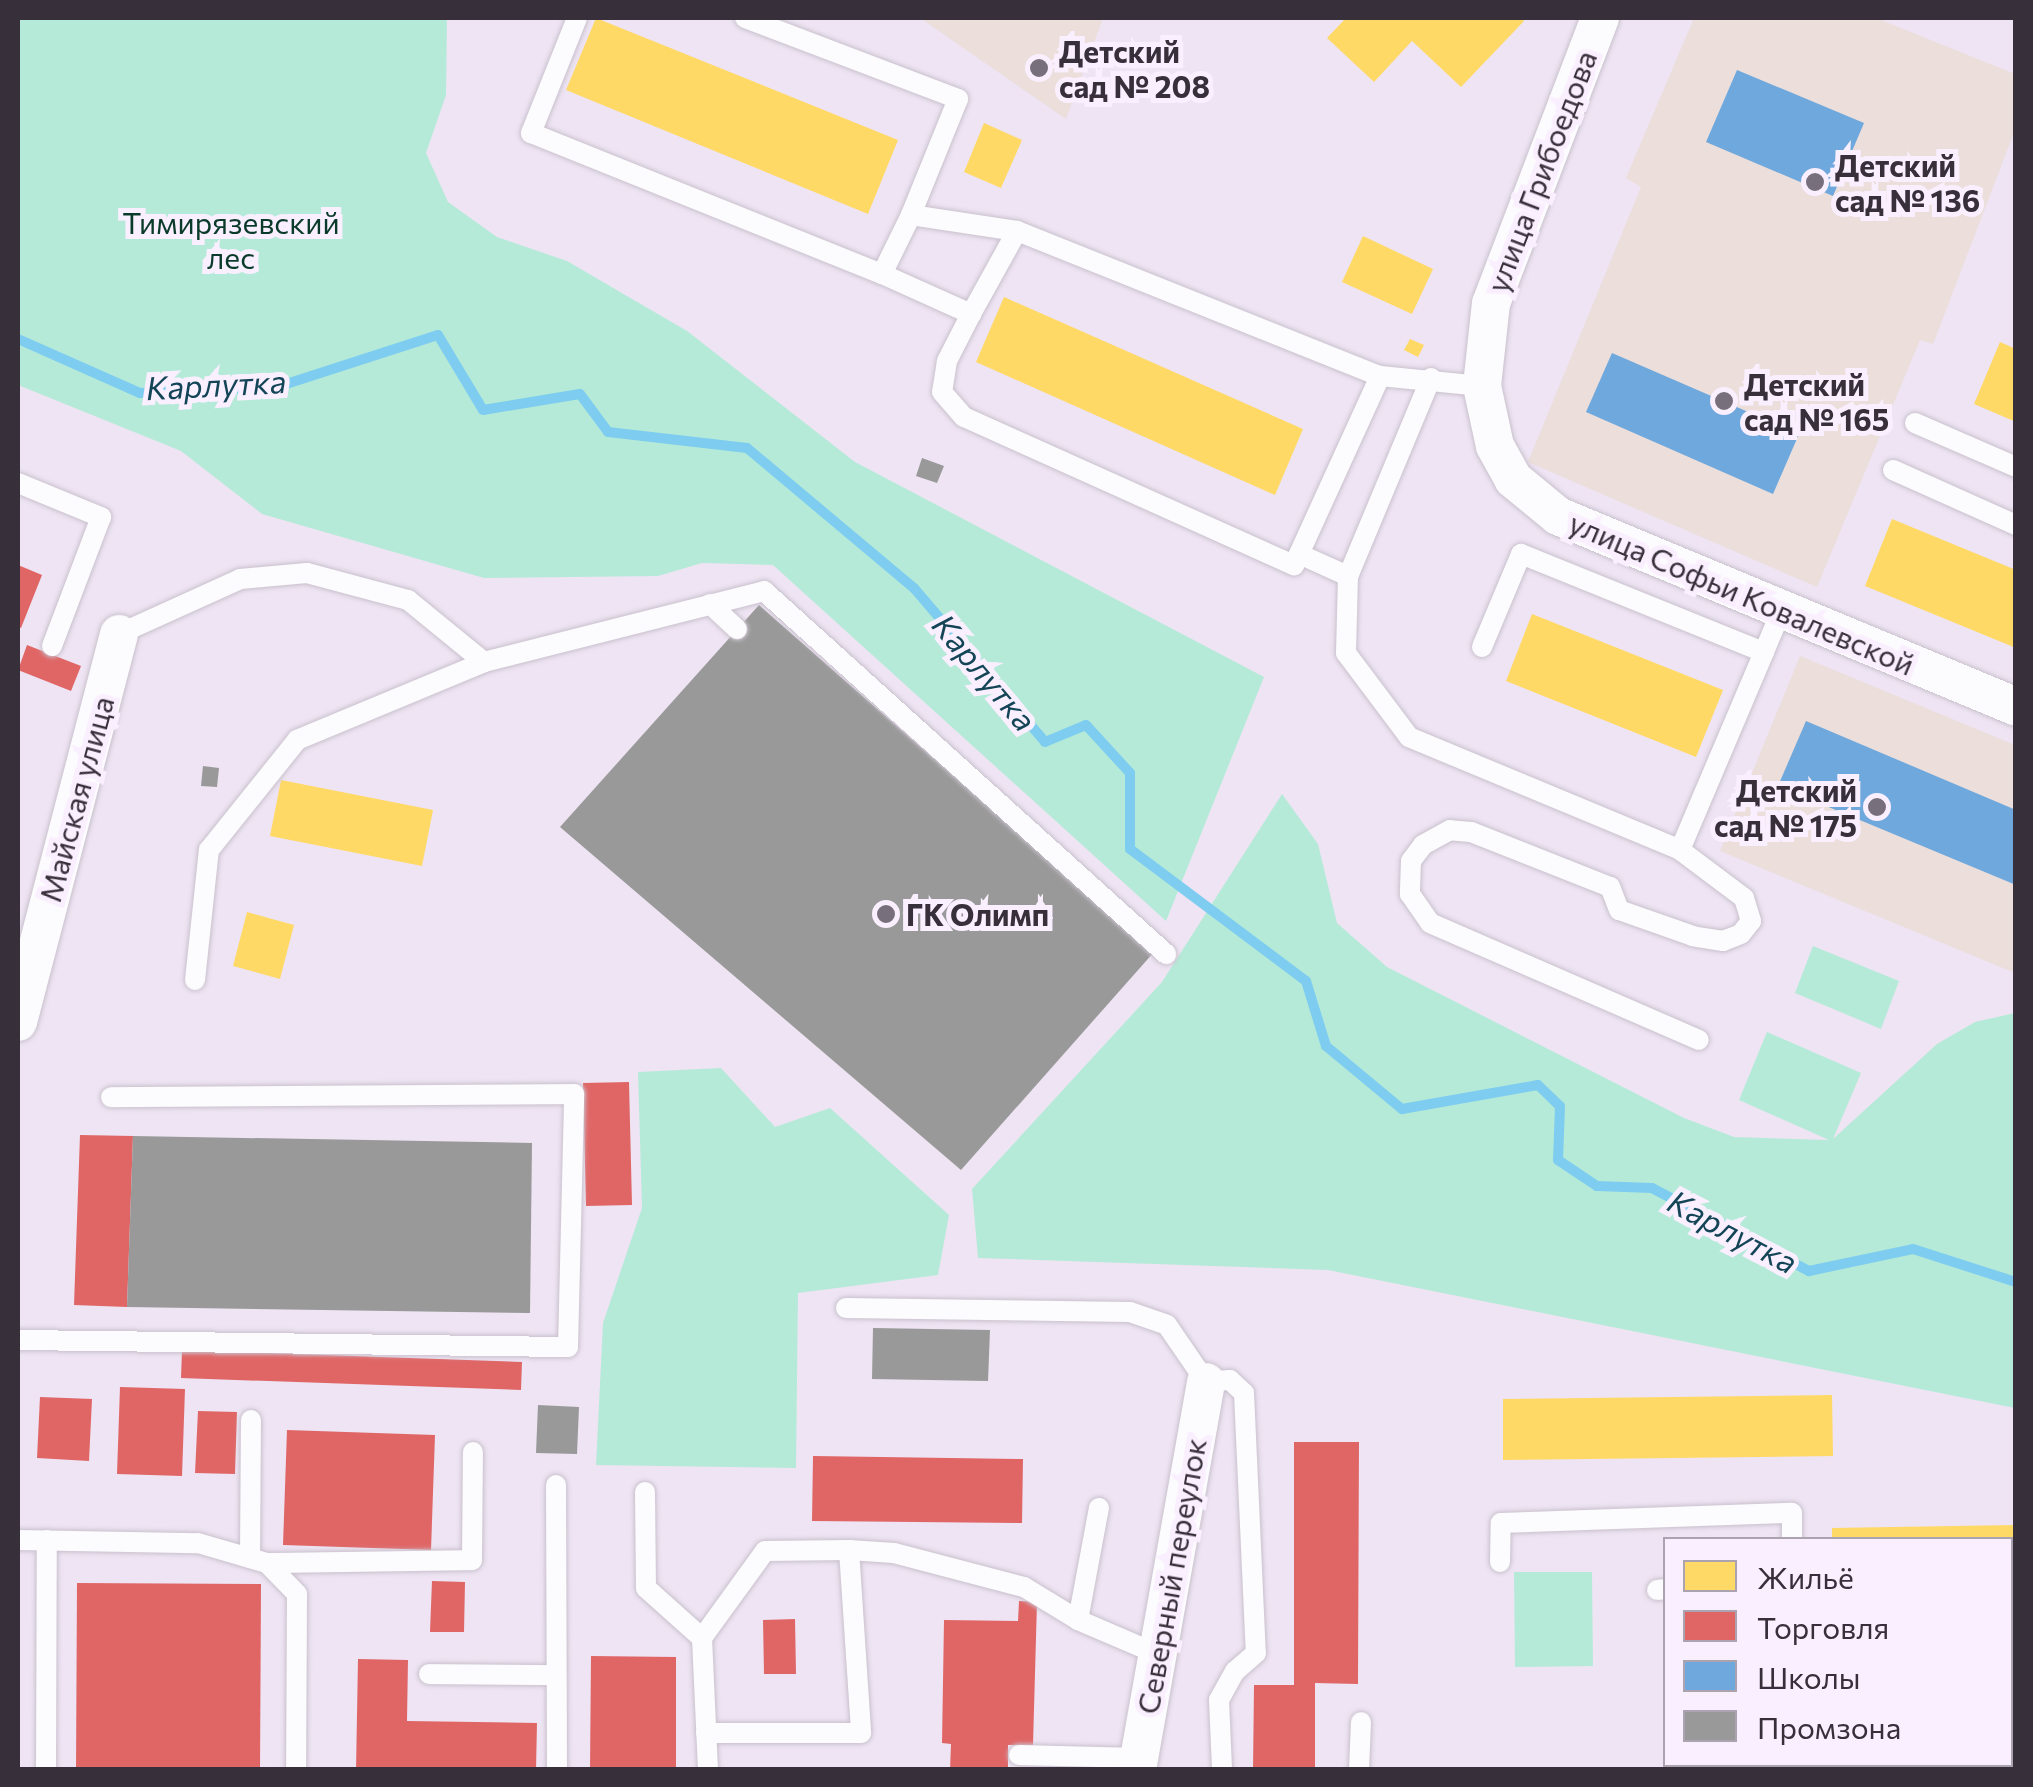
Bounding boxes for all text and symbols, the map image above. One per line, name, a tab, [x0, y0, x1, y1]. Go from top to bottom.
place label: Детский сад № 208	[1059, 33, 1210, 104]
street label: улица Грибоедова	[1478, 45, 1604, 297]
marker: Детский сад № 208	[1028, 57, 1050, 79]
place label: Детский сад № 136	[1835, 147, 1980, 218]
marker: Детский сад № 136	[1804, 171, 1826, 193]
park label: Тимирязевский лес	[122, 204, 340, 274]
water label: Карлутка	[145, 361, 287, 407]
place label: Детский сад № 165	[1744, 366, 1889, 436]
marker: Детский сад № 165	[1713, 390, 1735, 412]
street label: улица Софьи Ковалевской	[1564, 504, 1920, 682]
water label: Карлутка	[925, 606, 1045, 738]
street label: Майская улица	[31, 692, 121, 906]
place label: Детский сад № 175	[1714, 772, 1857, 842]
marker: Детский сад № 175	[1866, 796, 1888, 818]
place label: ГК Олимп	[906, 896, 1049, 932]
marker: ГК Олимп	[875, 903, 897, 925]
water label: Карлутка	[1662, 1181, 1804, 1281]
street label: Северный переулок	[1129, 1435, 1213, 1717]
legend	[1663, 1537, 2013, 1767]
text: Жильё	[1757, 1558, 1854, 1595]
text: Торговля	[1757, 1608, 1889, 1645]
text: Школы	[1757, 1658, 1861, 1695]
text: Промзона	[1757, 1708, 1901, 1745]

